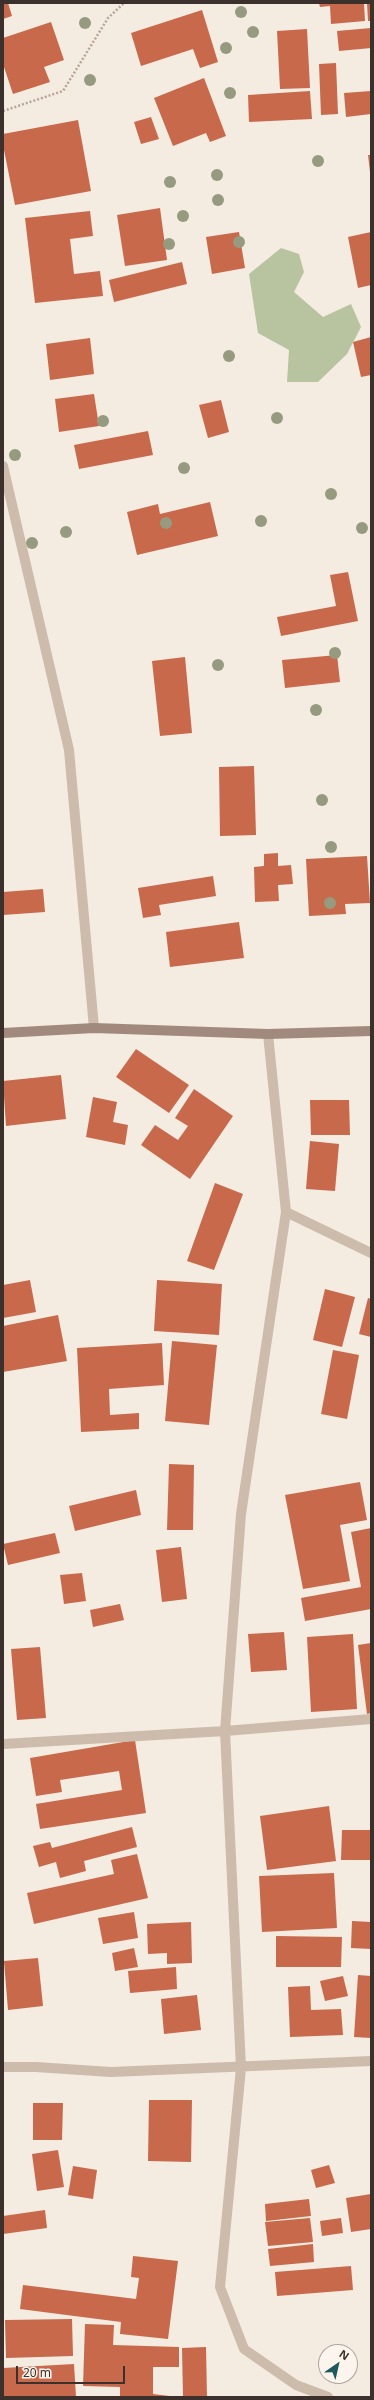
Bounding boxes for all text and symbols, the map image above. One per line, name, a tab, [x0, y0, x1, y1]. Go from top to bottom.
north arrow	[318, 2344, 358, 2384]
text: N	[337, 2346, 352, 2363]
scale bar	[18, 2358, 127, 2384]
text: 20 m	[23, 2364, 51, 2381]

